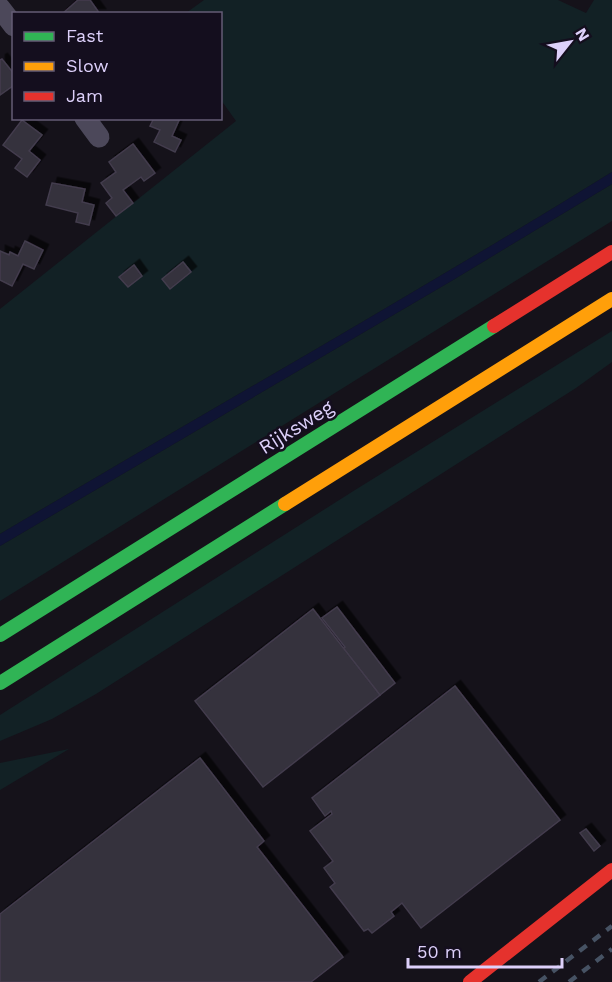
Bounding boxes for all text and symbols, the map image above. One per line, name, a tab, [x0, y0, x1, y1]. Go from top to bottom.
legend	[12, 12, 222, 120]
north arrow	[540, 12, 600, 72]
text: Fast	[66, 25, 104, 46]
text: N	[571, 25, 594, 45]
text: Slow	[66, 55, 109, 76]
text: Jam	[66, 85, 103, 106]
street label: Rijksweg	[254, 395, 338, 459]
scale bar	[408, 931, 562, 969]
text: 50 m	[417, 941, 462, 962]

